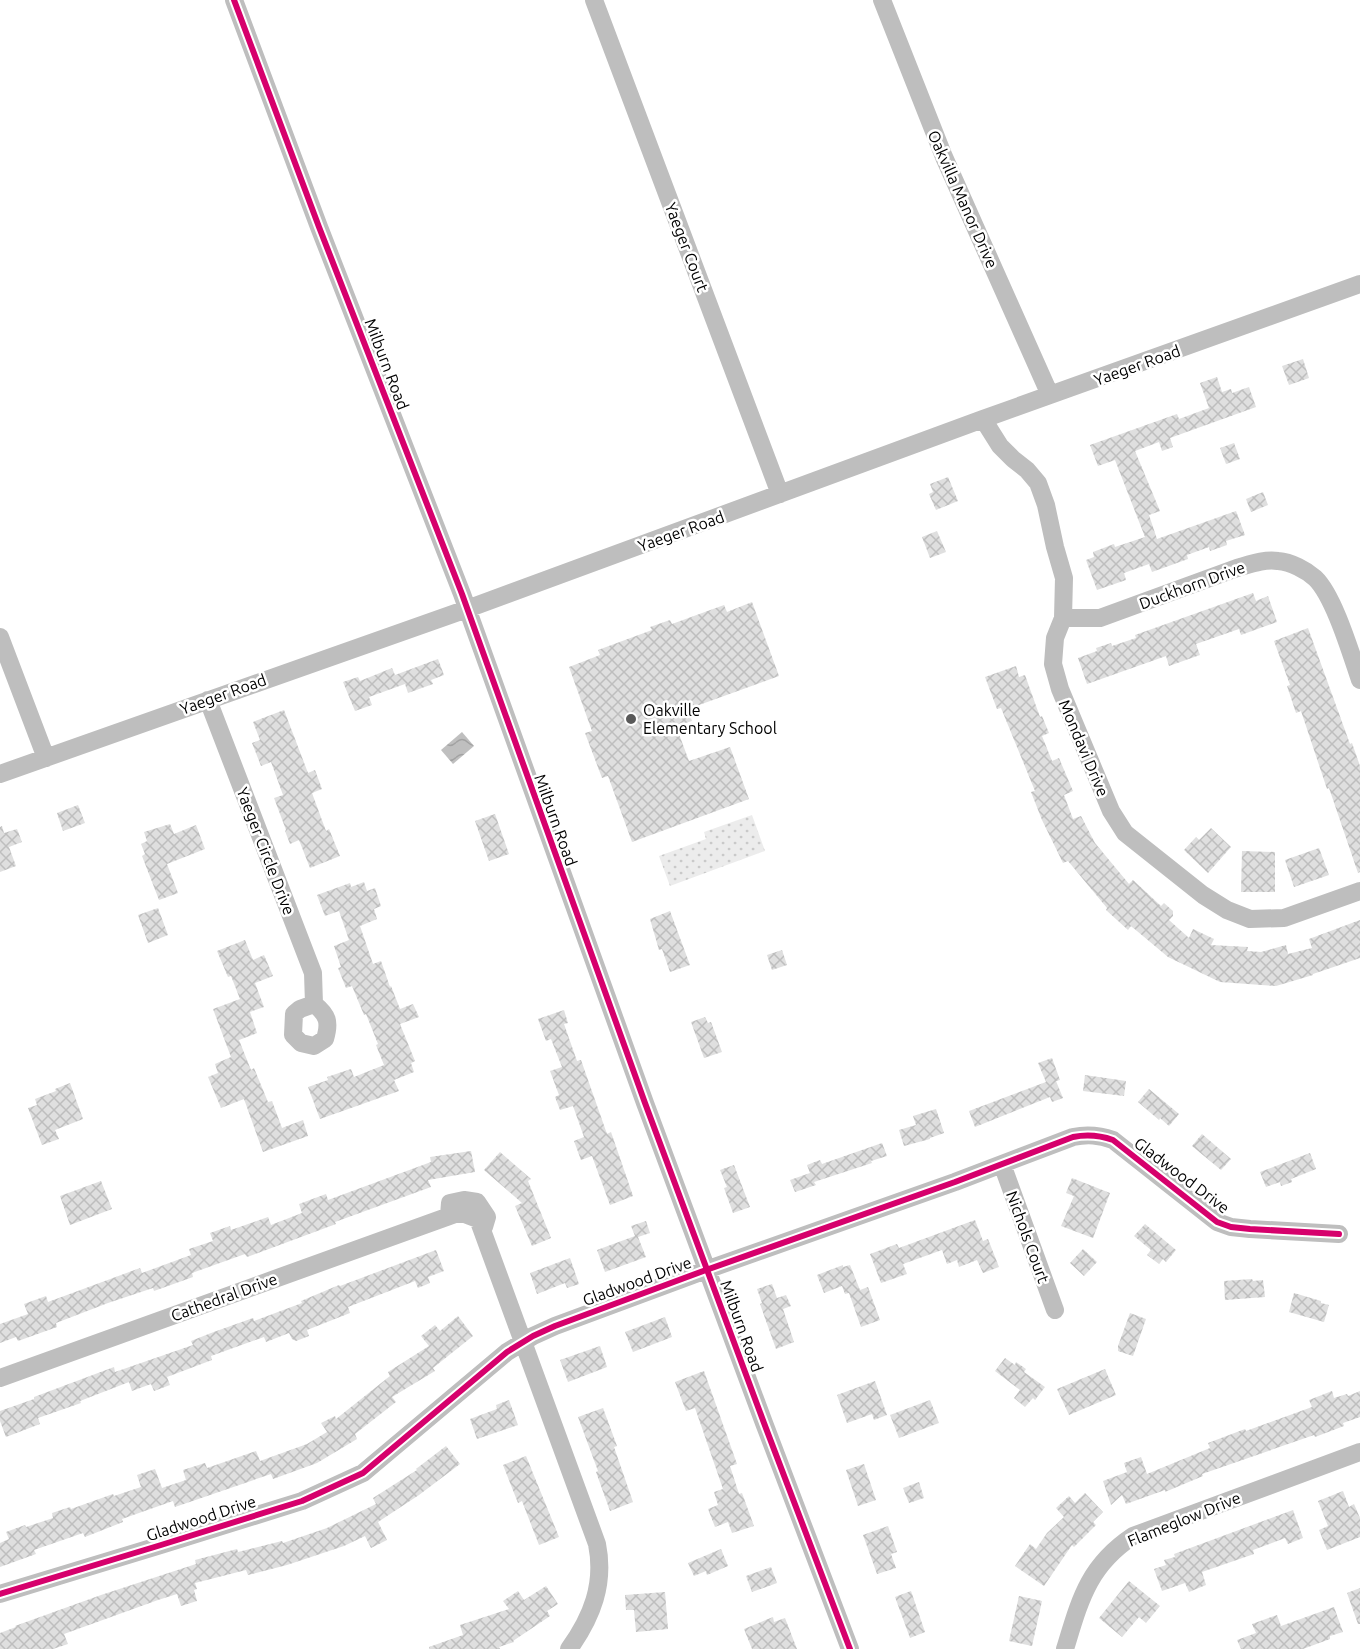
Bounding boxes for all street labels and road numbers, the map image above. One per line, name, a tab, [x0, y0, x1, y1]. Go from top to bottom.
street label: Oakvilla Manor Drive	[924, 127, 1002, 271]
street label: Yaeger Court	[662, 200, 713, 295]
street label: Milburn Road	[361, 316, 413, 412]
street label: Yaeger Road	[1091, 341, 1183, 389]
street label: Yaeger Road	[635, 507, 727, 555]
street label: Duckhorn Drive	[1137, 558, 1247, 612]
street label: Yaeger Road	[177, 670, 269, 718]
street label: Mondavi Drive	[1056, 697, 1112, 799]
street label: Milburn Road	[531, 772, 581, 868]
street label: Yaeger Circle Drive	[233, 785, 299, 917]
street label: Gladwood Drive	[1131, 1133, 1233, 1217]
street label: Nichols Court	[1003, 1188, 1053, 1286]
street label: Gladwood Drive	[580, 1253, 694, 1309]
street label: Cathedral Drive	[168, 1269, 280, 1325]
street label: Milburn Road	[717, 1278, 767, 1374]
street label: Flameglow Drive	[1125, 1488, 1243, 1550]
street label: Gladwood Drive	[144, 1492, 258, 1544]

